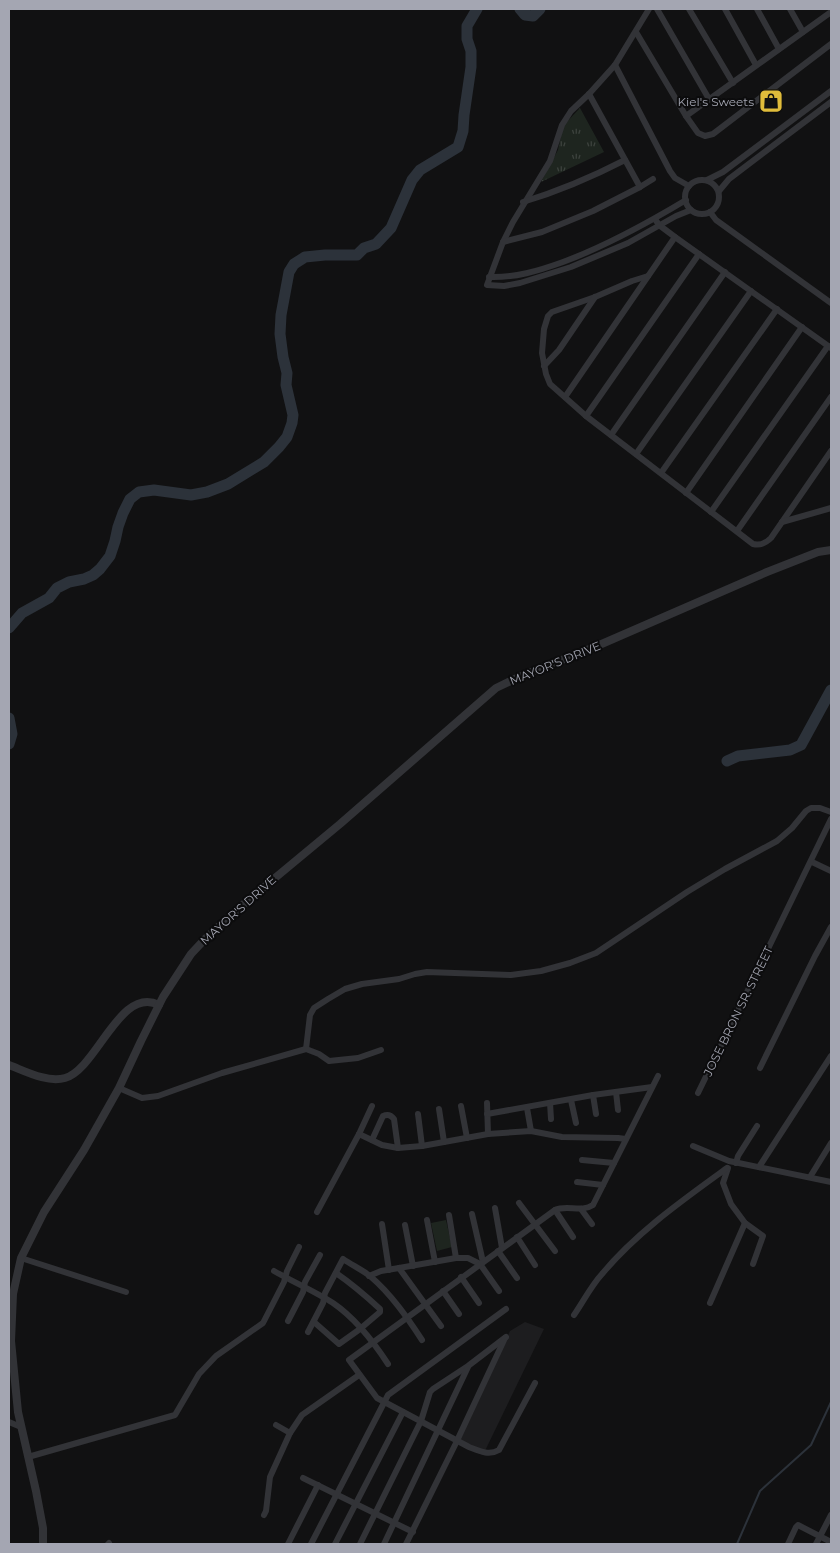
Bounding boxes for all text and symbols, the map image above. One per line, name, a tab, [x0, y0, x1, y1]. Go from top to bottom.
shop icon: Kiel's Sweets	[758, 88, 784, 114]
place label: Kiel's Sweets	[677, 94, 754, 109]
street label: MAYOR'S DRIVE	[507, 638, 603, 688]
street label: MAYOR'S DRIVE	[197, 872, 279, 948]
street label: JOSE BRON SR. STREET	[700, 943, 776, 1079]

